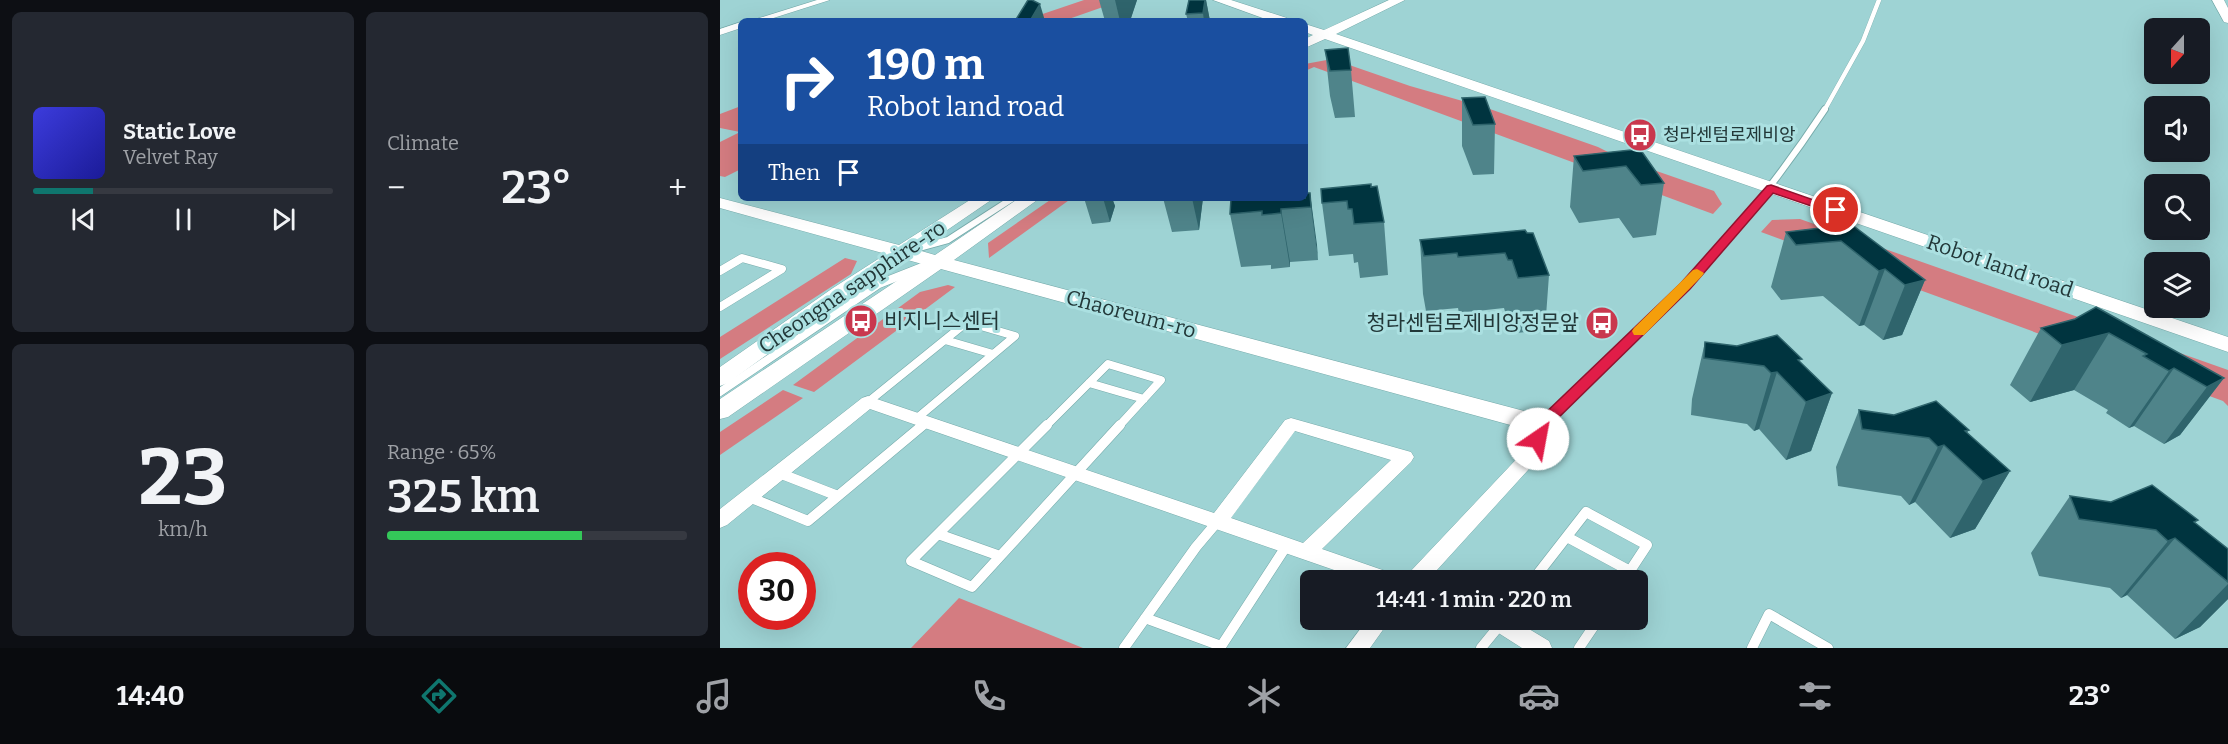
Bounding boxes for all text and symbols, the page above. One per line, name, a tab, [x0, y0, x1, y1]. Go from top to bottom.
north arrow	[2144, 18, 2210, 84]
map controls	[2144, 18, 2210, 318]
text: 190 m	[867, 40, 984, 90]
icon: right	[768, 42, 846, 120]
text: Robot land road	[867, 91, 1064, 123]
button: sound	[2144, 96, 2210, 162]
bus stop icon: 청라센텀로제비앙	[1622, 117, 1658, 153]
text: Static Love	[123, 118, 236, 145]
place label: 청라센텀로제비앙	[1663, 124, 1795, 146]
text: Climate	[387, 131, 459, 155]
text: Velvet Ray	[123, 145, 218, 169]
icon: arrive	[832, 156, 865, 189]
text: Then	[768, 159, 820, 186]
text: 23°	[501, 161, 572, 215]
text: −	[387, 168, 405, 208]
text: +	[668, 168, 687, 208]
button: search	[2144, 174, 2210, 240]
pin	[1810, 184, 1861, 235]
icon: arrive	[1819, 193, 1852, 226]
icon: previous	[67, 203, 100, 236]
icon: pause	[167, 203, 200, 236]
icon: next	[267, 203, 300, 236]
street label: Cheongna sapphire-ro	[754, 215, 950, 359]
street label: Robot land road	[1923, 229, 2077, 303]
button: layers	[2144, 252, 2210, 318]
street label: Chaoreum-ro	[1063, 284, 1199, 344]
bus stop icon: 비지니스센터	[843, 303, 879, 339]
bus stop icon: 청라센텀로제비앙정문앞	[1584, 305, 1620, 341]
place label: 비지니스센터	[884, 308, 1000, 334]
place label: 청라센텀로제비앙정문앞	[1366, 310, 1579, 336]
position arrow	[1506, 407, 1570, 471]
text: 23	[139, 431, 227, 525]
text: Range · 65%	[387, 440, 496, 464]
text: 325 km	[387, 470, 539, 524]
text: km/h	[158, 517, 208, 541]
speed limit sign: 30	[738, 552, 816, 630]
text: 14:41 · 1 min · 220 m	[1376, 586, 1572, 613]
icon: directions	[418, 675, 460, 717]
icon: music	[693, 675, 735, 717]
icon: phone	[968, 675, 1010, 717]
icon: climate	[1243, 675, 1285, 717]
icon: car	[1518, 675, 1560, 717]
icon: filters	[1794, 675, 1836, 717]
text: 14:40	[117, 680, 185, 712]
text: 23°	[2069, 680, 2111, 712]

